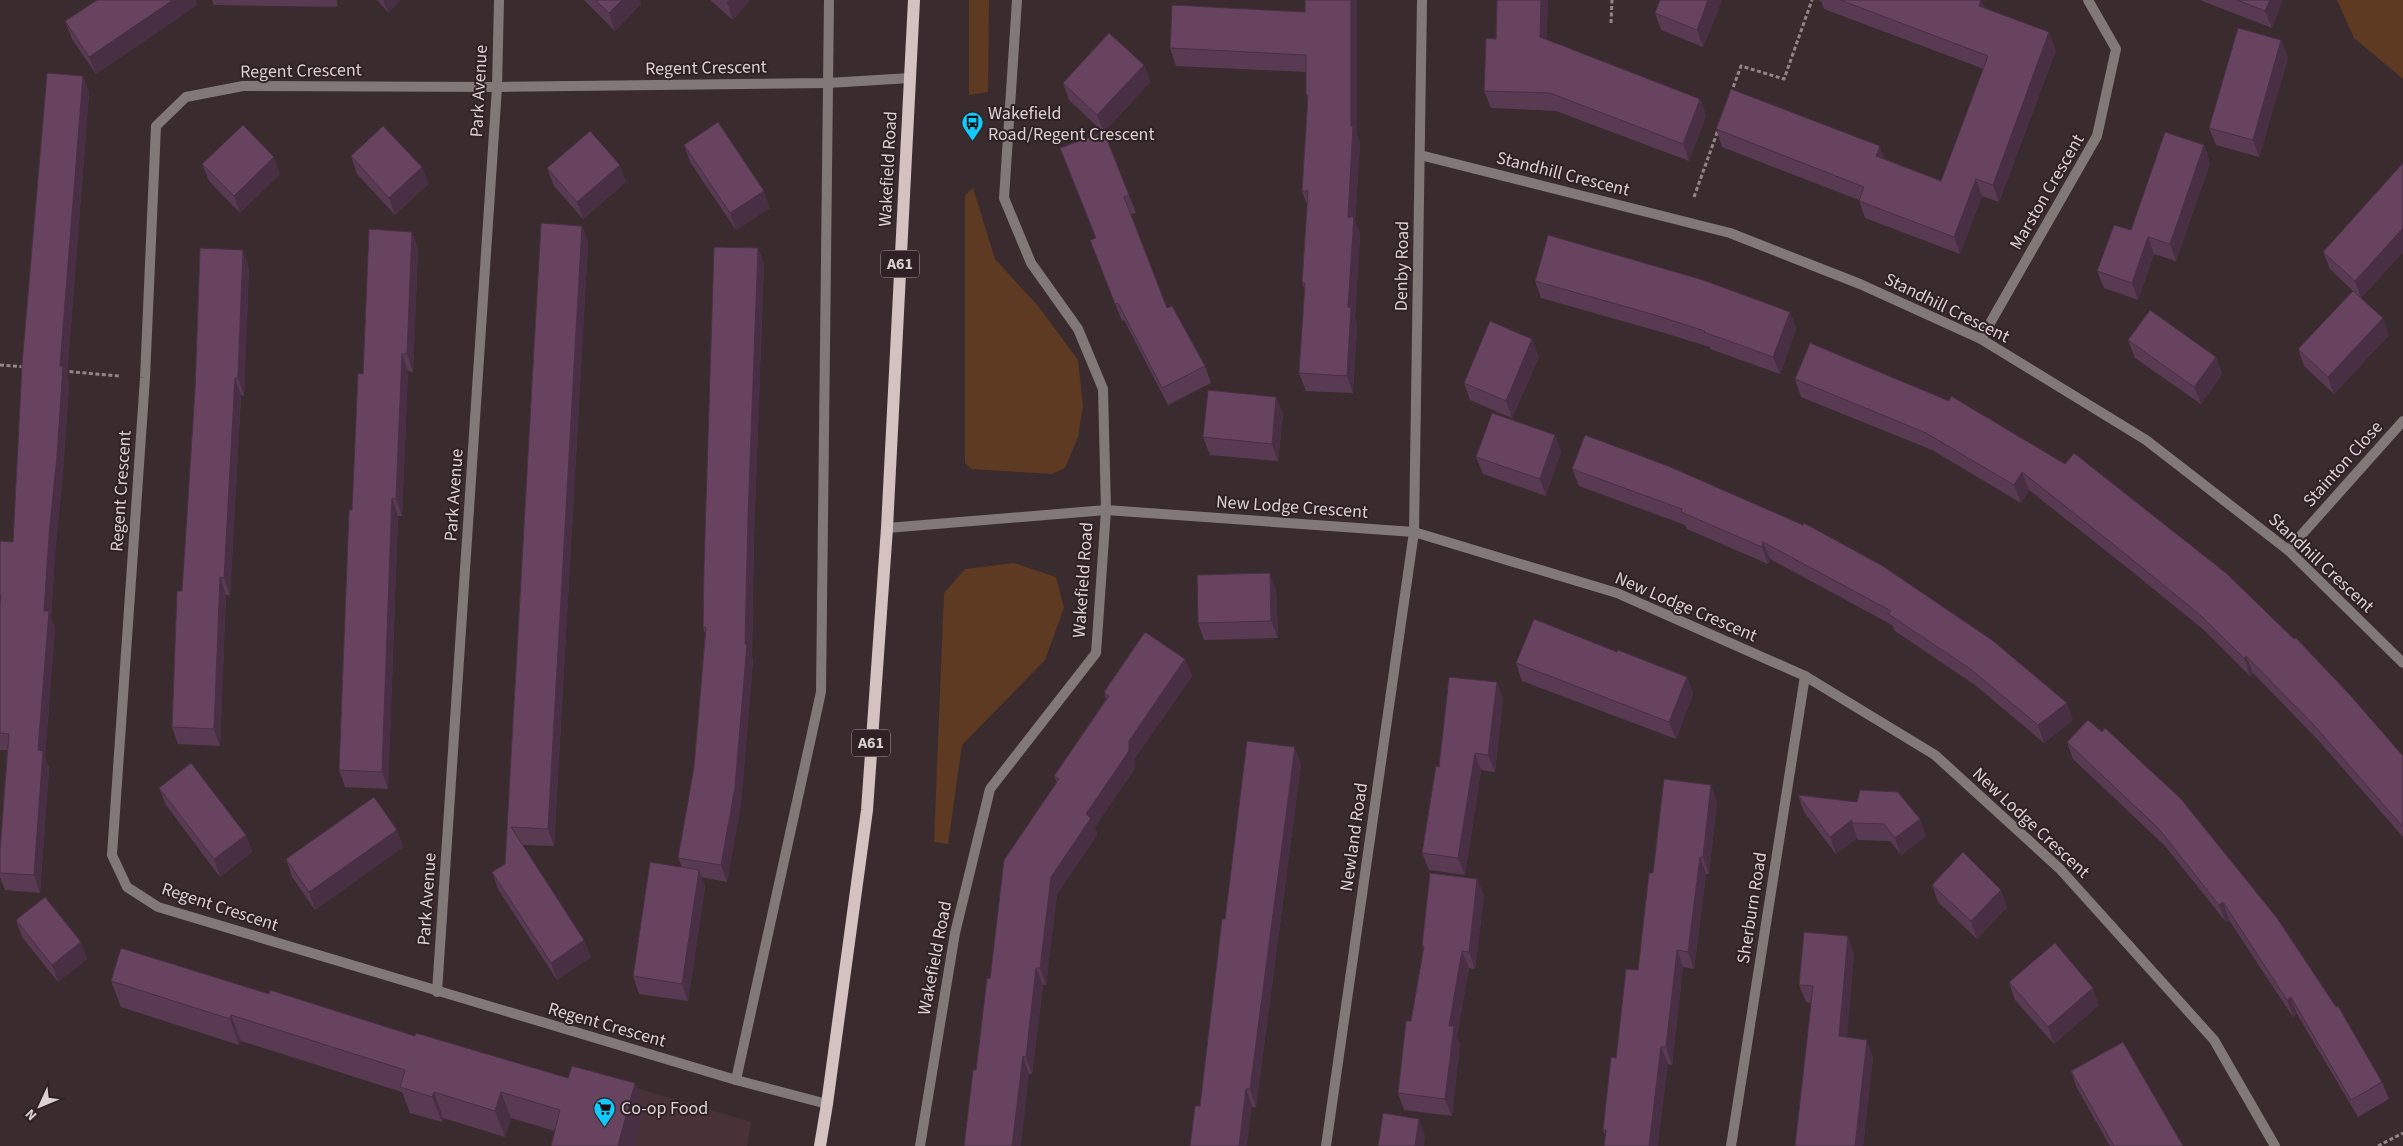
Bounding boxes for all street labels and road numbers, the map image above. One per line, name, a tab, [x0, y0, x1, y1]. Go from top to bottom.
street label: Park Avenue	[464, 44, 494, 138]
street label: Regent Crescent	[645, 54, 767, 82]
street label: Regent Crescent	[240, 57, 362, 85]
street label: Wakefield Road	[872, 111, 904, 227]
street label: Marston Crescent	[2004, 129, 2090, 255]
street label: Standhill Crescent	[1494, 145, 1632, 203]
street label: Denby Road	[1389, 221, 1415, 311]
road number: A61	[881, 250, 919, 278]
street label: Standhill Crescent	[1880, 267, 2014, 349]
street label: Stainton Close	[2297, 415, 2389, 513]
street label: Regent Crescent	[104, 429, 138, 553]
street label: Park Avenue	[438, 448, 470, 542]
street label: New Lodge Crescent	[1215, 489, 1369, 525]
street label: Standhill Crescent	[2263, 507, 2379, 619]
street label: Wakefield Road	[1066, 521, 1100, 639]
street label: New Lodge Crescent	[1611, 566, 1761, 648]
road number: A61	[852, 730, 890, 756]
street label: New Lodge Crescent	[1967, 762, 2095, 884]
street label: Newland Road	[1334, 781, 1374, 893]
street label: Sherburn Road	[1731, 850, 1773, 966]
street label: Park Avenue	[411, 852, 443, 946]
street label: Regent Crescent	[158, 876, 282, 938]
street label: Wakefield Road	[912, 899, 958, 1017]
street label: Regent Crescent	[545, 996, 669, 1054]

